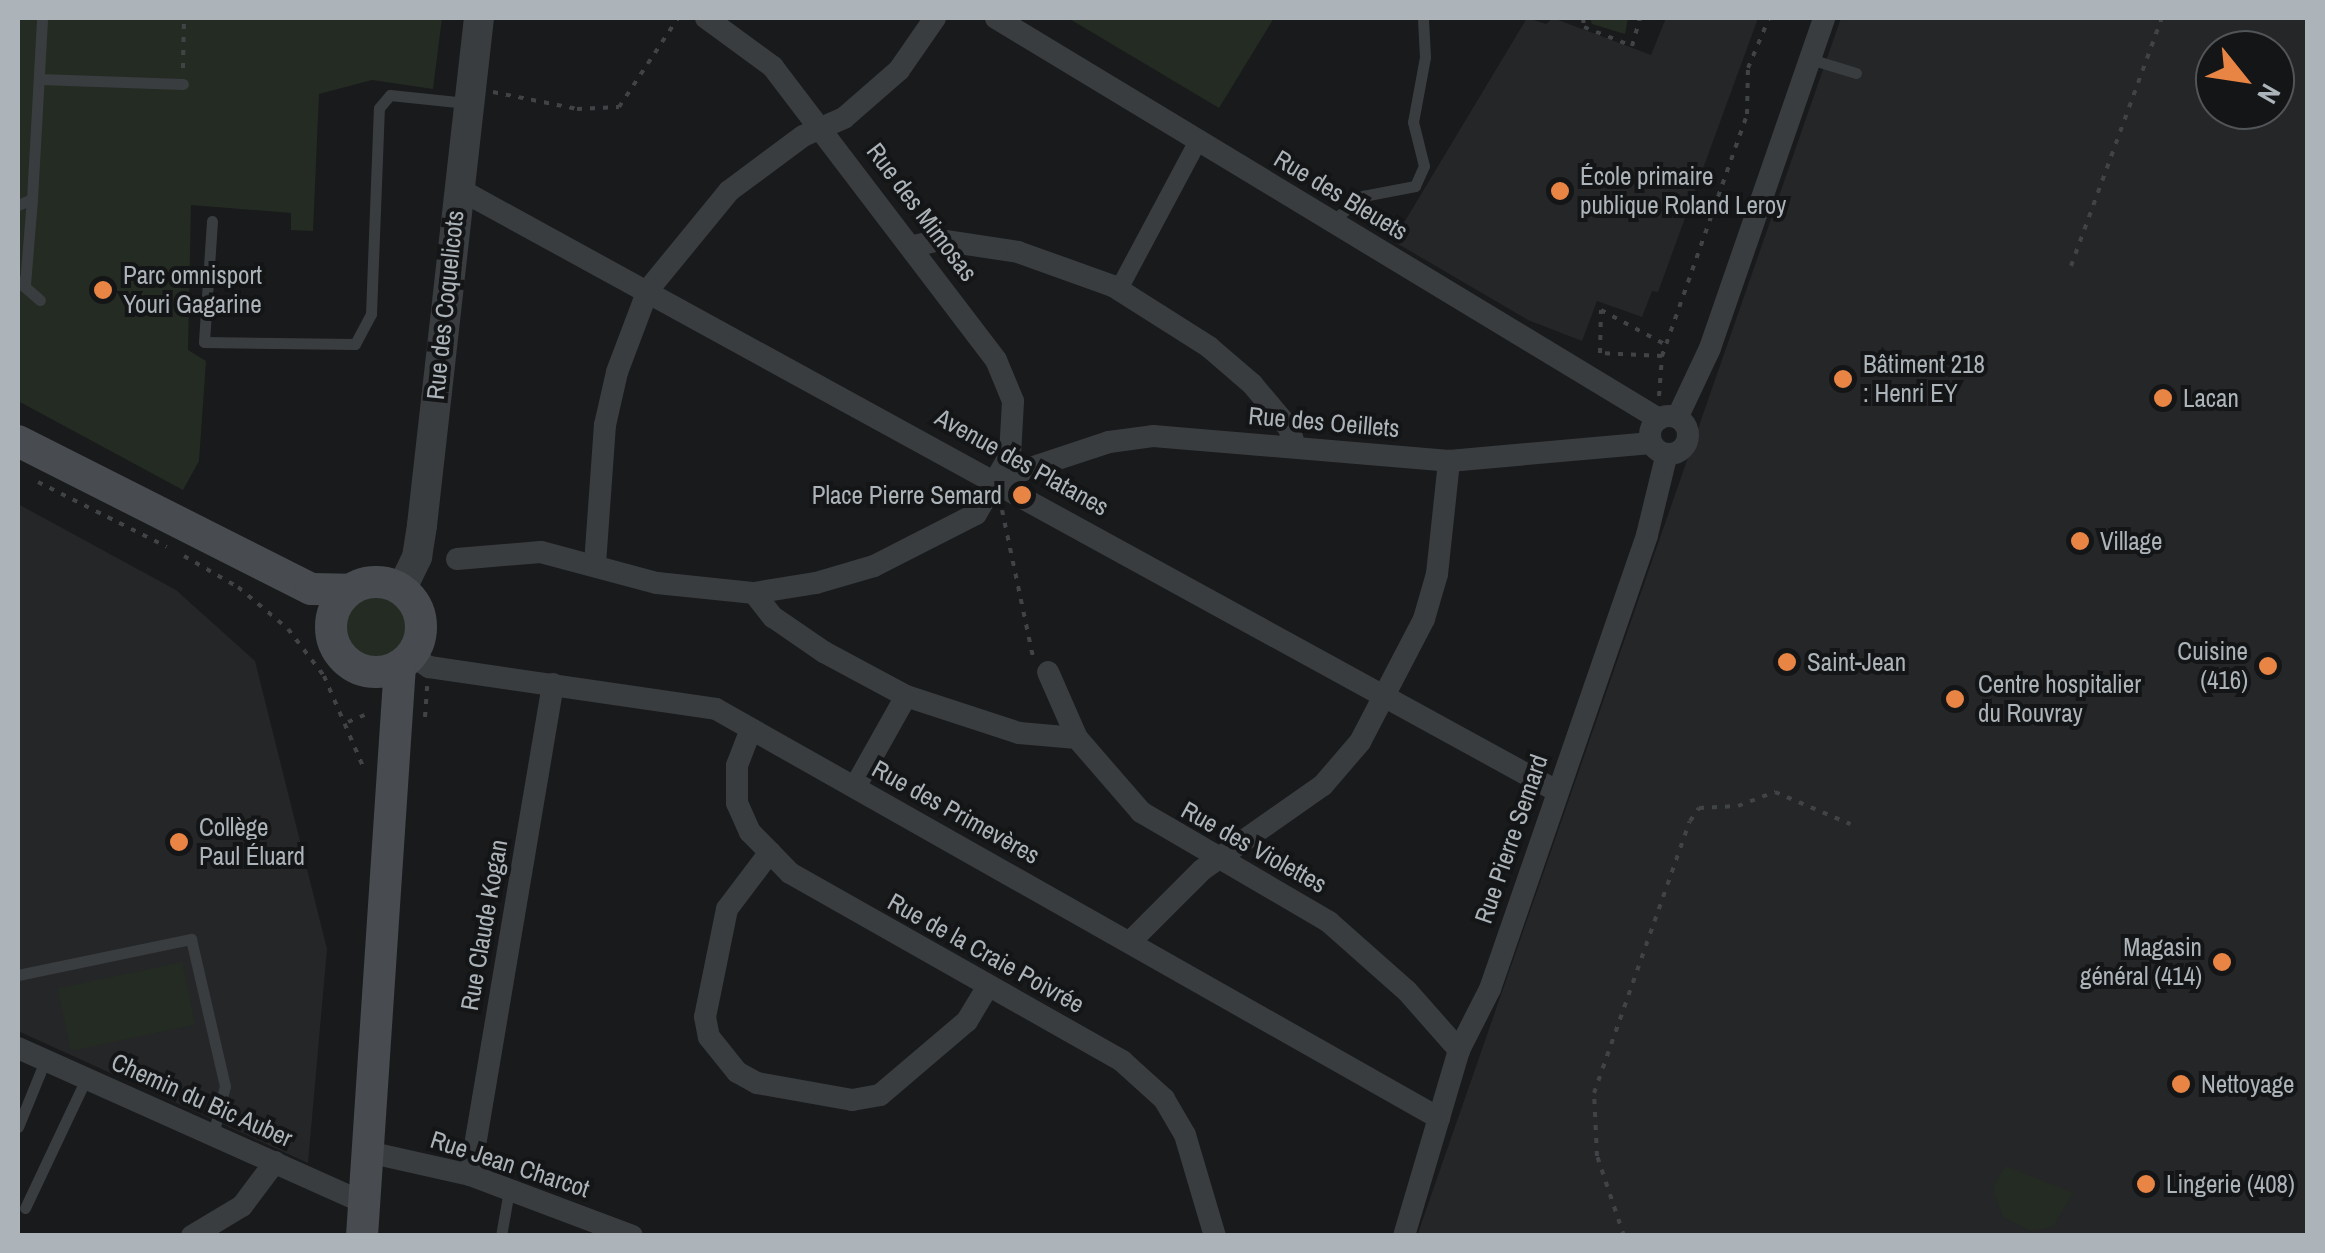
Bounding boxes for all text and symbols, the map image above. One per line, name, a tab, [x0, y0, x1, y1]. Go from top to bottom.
north arrow	[2195, 30, 2295, 130]
text: N	[2249, 77, 2290, 111]
street label: Rue des Mimosas	[860, 137, 984, 287]
street label: Rue des Bleuets	[1269, 143, 1413, 247]
place label: École primaire publique Roland Leroy	[1580, 162, 1786, 221]
marker: École primaire publique Roland Leroy	[1549, 180, 1571, 202]
street label: Rue des Coquelicots	[420, 209, 470, 401]
place label: Parc omnisport Youri Gagarine	[123, 261, 262, 320]
marker: Parc omnisport Youri Gagarine	[92, 279, 114, 301]
place label: Bâtiment 218 : Henri EY	[1863, 350, 1985, 409]
marker: Bâtiment 218 : Henri EY	[1832, 368, 1854, 390]
place label: Lacan	[2183, 383, 2239, 413]
marker: Lacan	[2152, 387, 2174, 409]
street label: Rue des Oeillets	[1247, 400, 1401, 444]
street label: Avenue des Platanes	[930, 402, 1114, 522]
place label: Place Pierre Semard	[812, 480, 1002, 510]
marker: Place Pierre Semard	[1011, 484, 1033, 506]
place label: Village	[2100, 526, 2162, 556]
marker: Village	[2069, 530, 2091, 552]
place label: Cuisine (416)	[2177, 637, 2248, 696]
place label: Saint-Jean	[1807, 647, 1906, 677]
marker: Saint-Jean	[1776, 651, 1798, 673]
marker: Cuisine (416)	[2257, 655, 2279, 677]
place label: Centre hospitalier du Rouvray	[1978, 670, 2141, 729]
marker: Centre hospitalier du Rouvray	[1942, 686, 1968, 712]
street label: Rue Pierre Semard	[1468, 751, 1554, 927]
street label: Rue des Primevères	[867, 754, 1045, 870]
street label: Rue des Violettes	[1176, 795, 1332, 899]
place label: Collège Paul Éluard	[199, 813, 305, 872]
marker: Collège Paul Éluard	[168, 831, 190, 853]
street label: Rue Claude Kogan	[454, 837, 514, 1013]
street label: Rue de la Craie Poivrée	[883, 887, 1089, 1019]
place label: Magasin général (414)	[2080, 933, 2202, 992]
marker: Magasin général (414)	[2211, 951, 2233, 973]
street label: Chemin du Bic Auber	[106, 1046, 298, 1154]
place label: Nettoyage	[2201, 1069, 2294, 1099]
marker: Nettoyage	[2170, 1073, 2192, 1095]
street label: Rue Jean Charcot	[427, 1124, 593, 1204]
place label: Lingerie (408)	[2166, 1169, 2295, 1199]
marker: Lingerie (408)	[2135, 1173, 2157, 1195]

